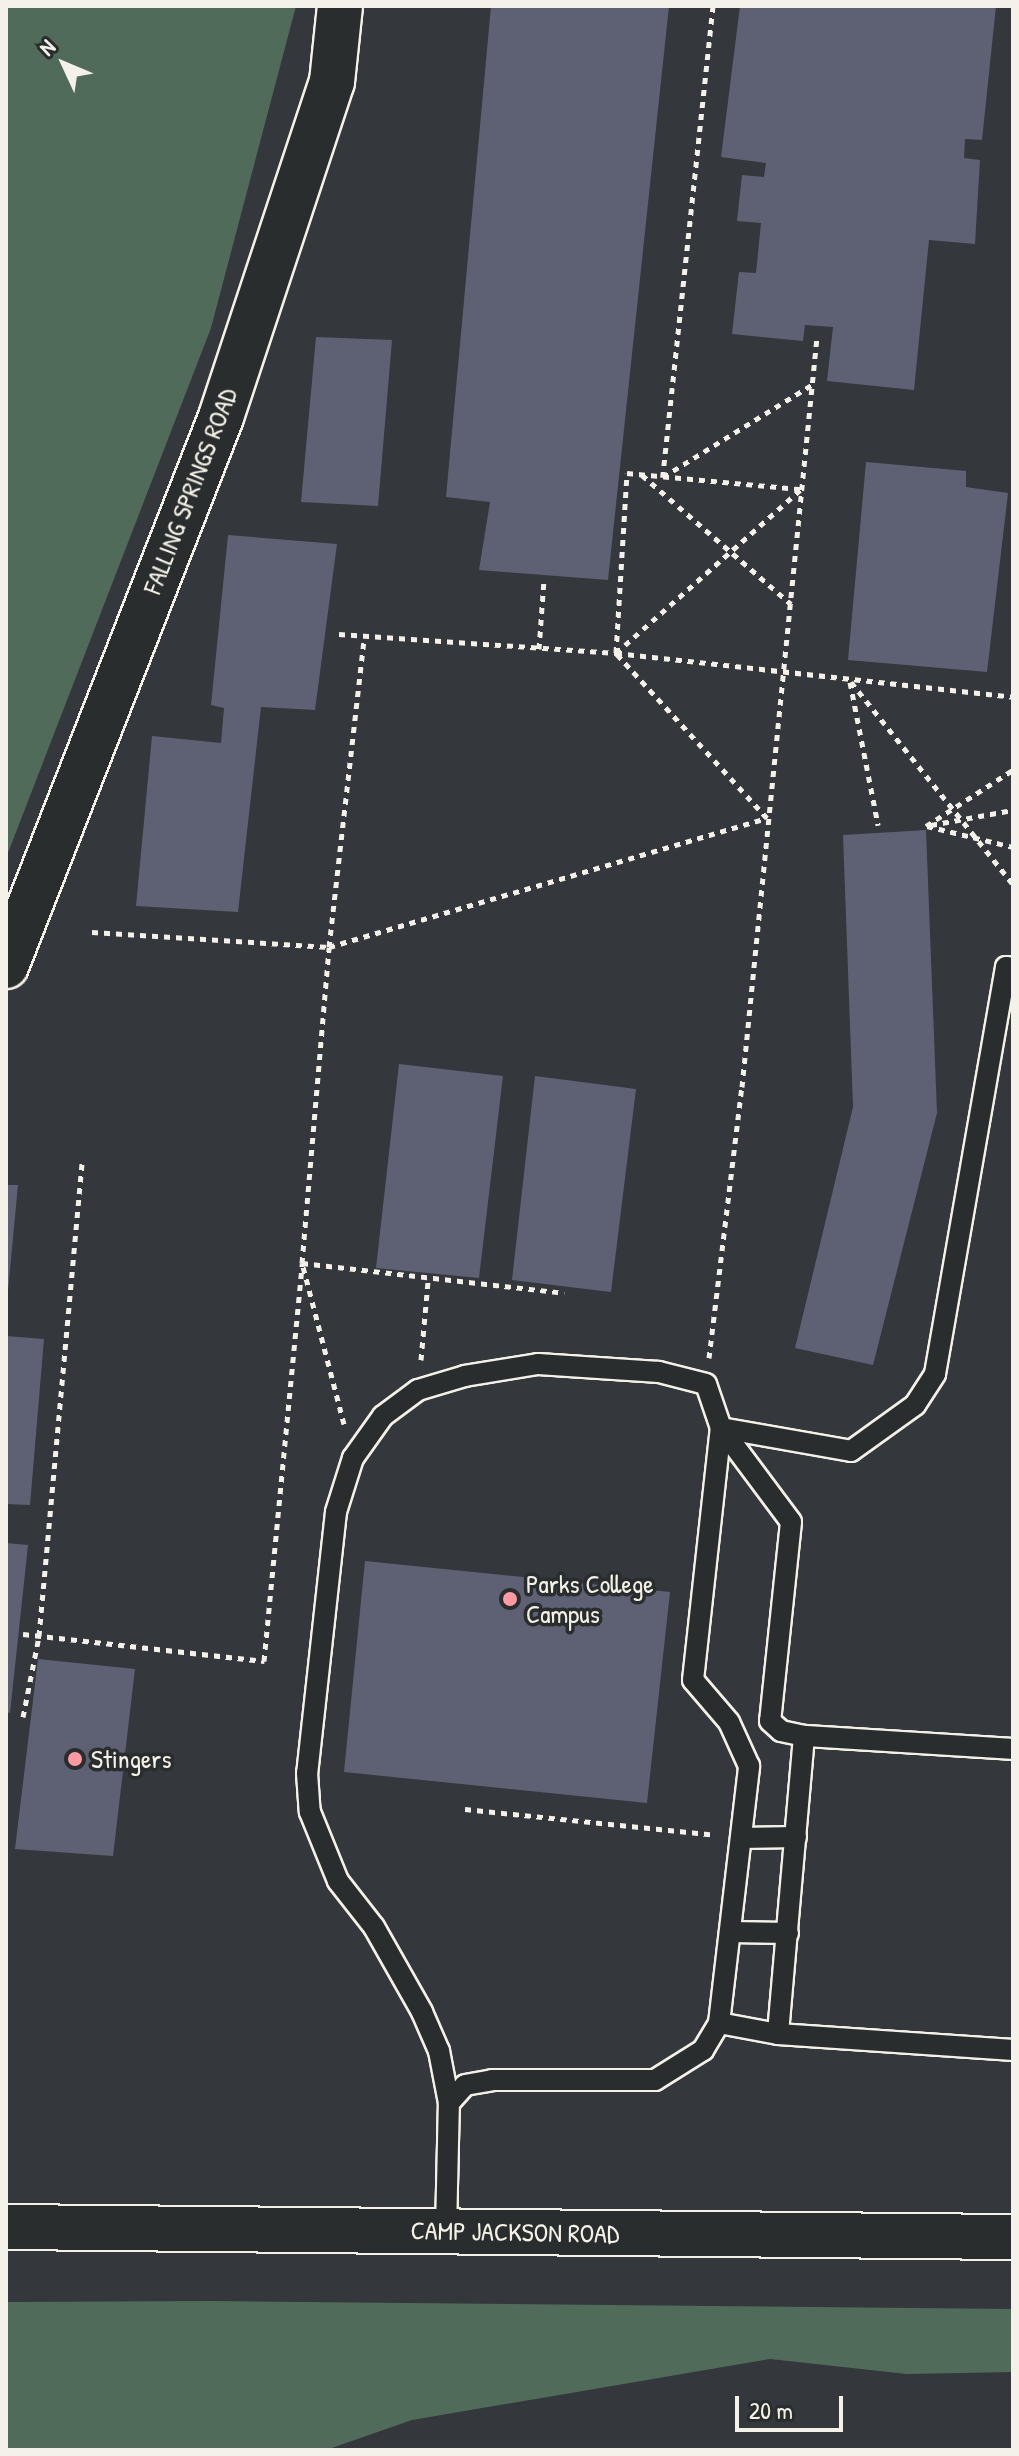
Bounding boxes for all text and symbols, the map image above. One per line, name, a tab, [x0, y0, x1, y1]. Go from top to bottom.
north arrow	[24, 24, 104, 104]
text: N	[32, 33, 62, 62]
street label: FALLING SPRINGS ROAD	[136, 384, 244, 598]
place label: Parks College Campus	[526, 1568, 654, 1630]
marker: Parks College Campus	[501, 1590, 519, 1608]
place label: Stingers	[91, 1743, 171, 1775]
marker: Stingers	[66, 1750, 84, 1768]
street label: CAMP JACKSON ROAD	[410, 2215, 620, 2249]
scale bar	[739, 2380, 847, 2430]
text: 20 m	[749, 2394, 793, 2426]

